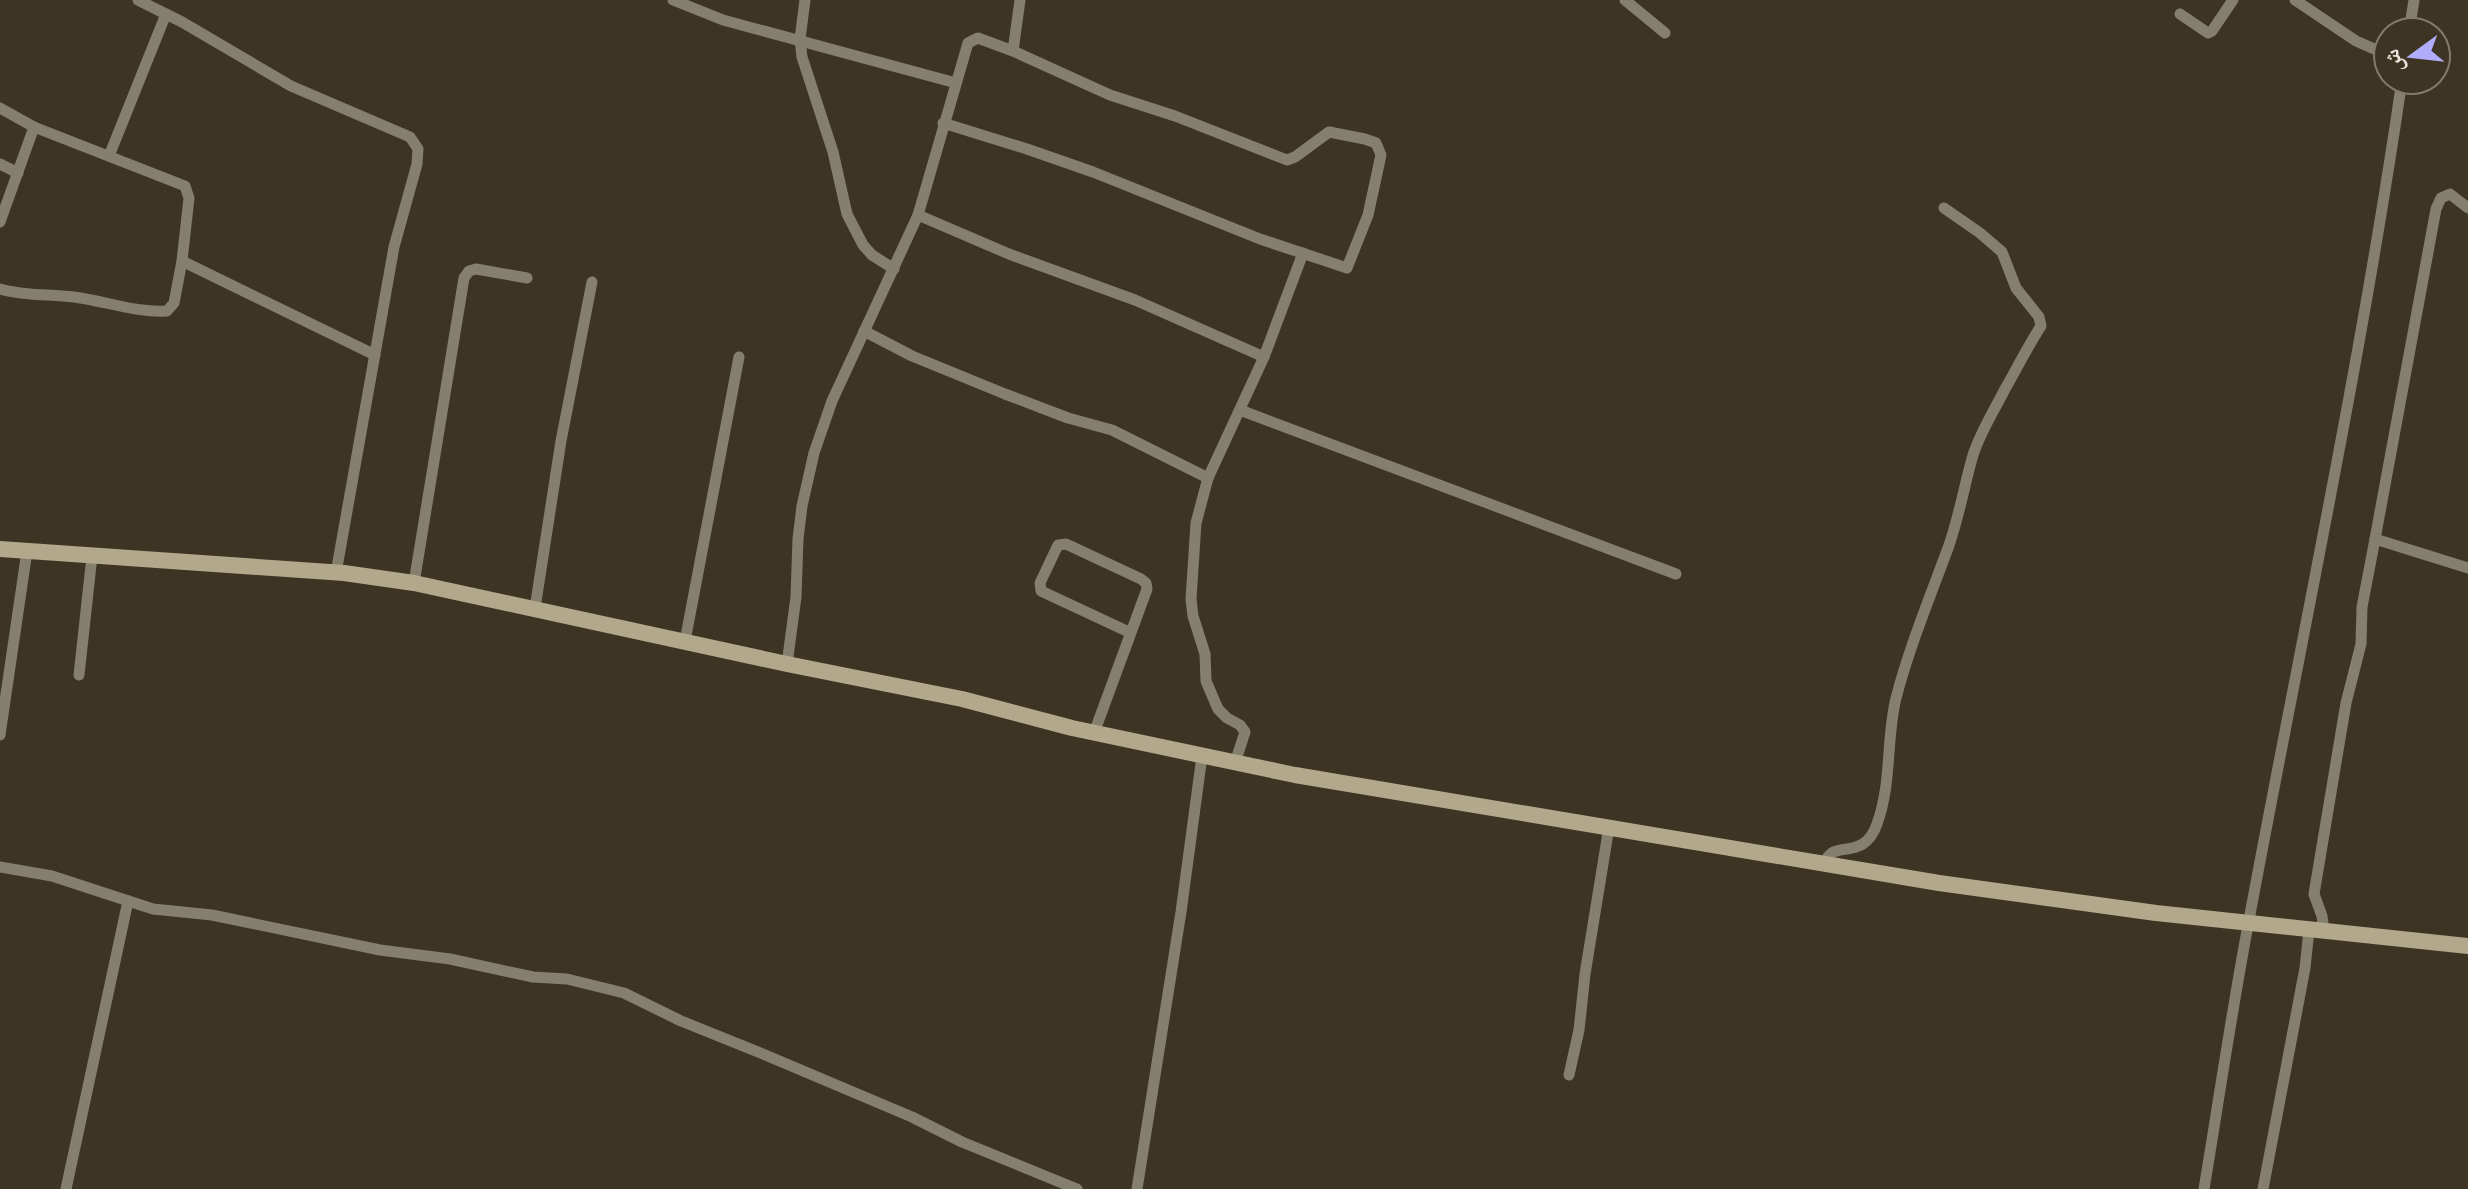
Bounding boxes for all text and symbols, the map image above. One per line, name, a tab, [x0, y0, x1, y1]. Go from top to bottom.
north arrow	[2372, 16, 2452, 96]
text: ش	[2377, 46, 2409, 76]

